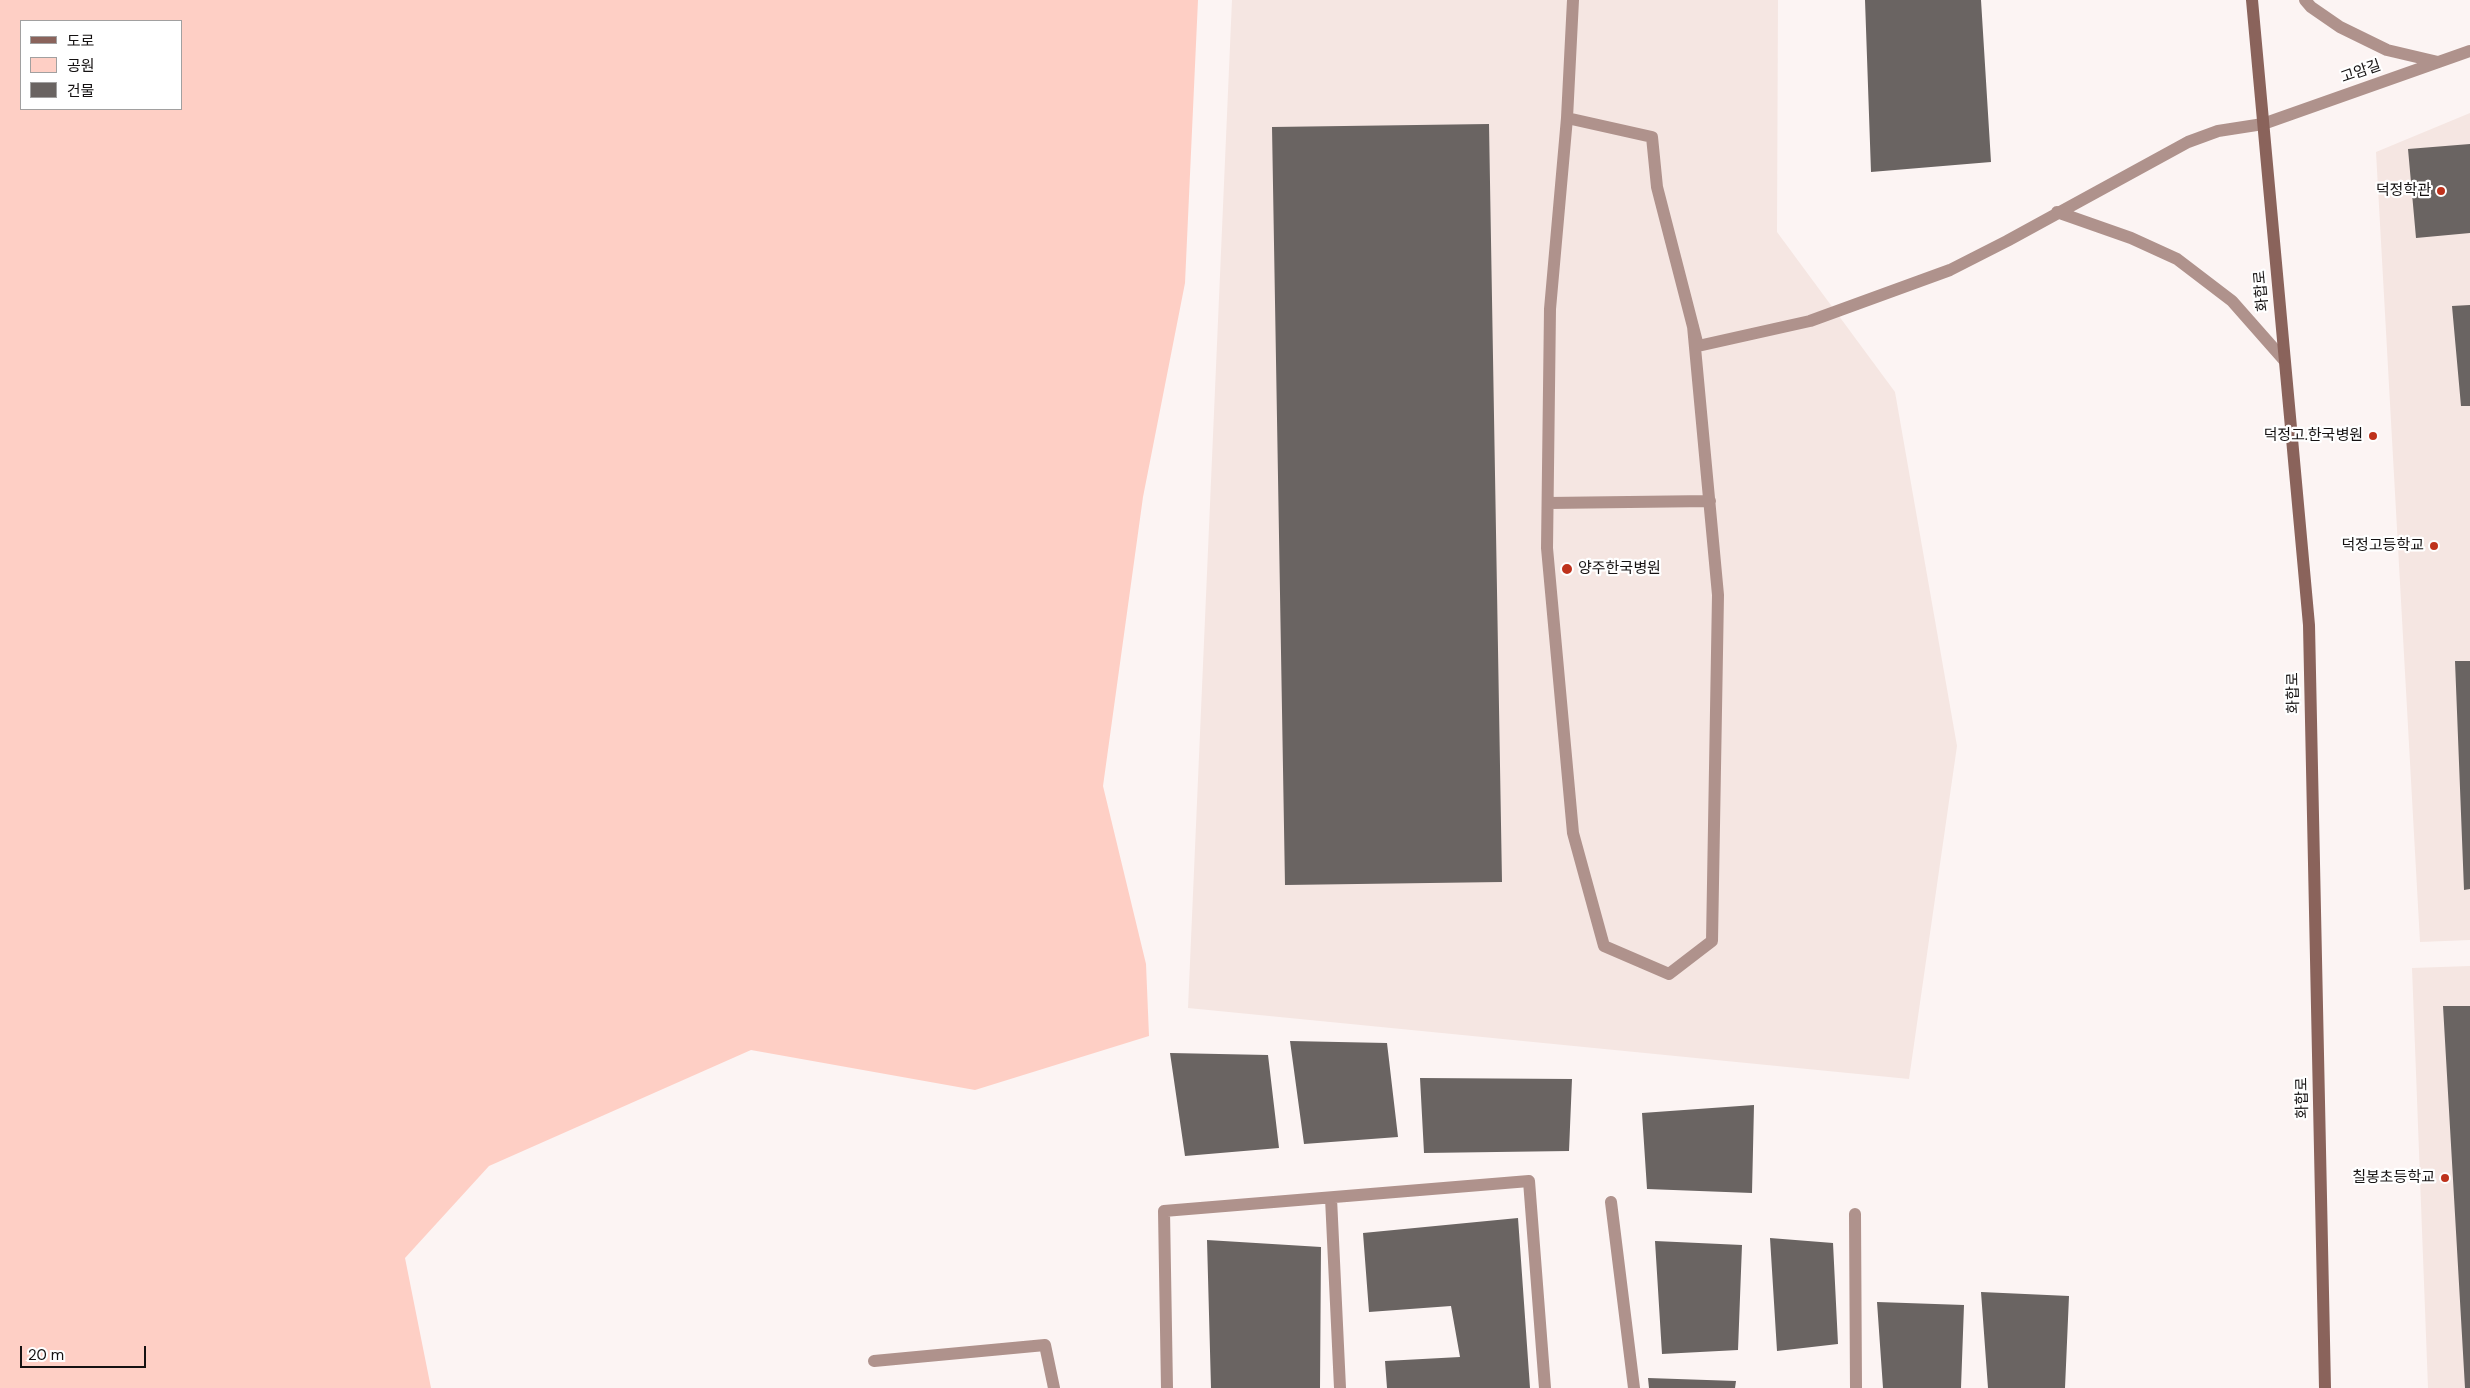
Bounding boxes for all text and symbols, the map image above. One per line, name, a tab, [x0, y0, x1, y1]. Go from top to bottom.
legend	[20, 20, 182, 110]
text: 도로	[67, 31, 95, 51]
text: 공원	[67, 56, 95, 76]
street label: 고암길	[2338, 57, 2384, 87]
text: 건물	[67, 81, 95, 101]
place label: 덕정학관	[2376, 182, 2431, 200]
marker: 덕정학관	[2435, 185, 2447, 197]
street label: 화합로	[2251, 270, 2273, 312]
place label: 덕정고.한국병원	[2263, 427, 2363, 445]
marker: 덕정고.한국병원	[2367, 430, 2379, 442]
place label: 덕정고등학교	[2341, 537, 2424, 555]
marker: 덕정고등학교	[2428, 540, 2440, 552]
place label: 양주한국병원	[1578, 560, 1661, 578]
marker: 양주한국병원	[1560, 562, 1574, 576]
street label: 화합로	[2285, 672, 2303, 714]
street label: 화합로	[2294, 1077, 2312, 1119]
place label: 칠봉초등학교	[2352, 1169, 2435, 1187]
marker: 칠봉초등학교	[2439, 1172, 2451, 1184]
scale bar	[22, 1336, 149, 1368]
text: 20 m	[28, 1345, 64, 1365]

